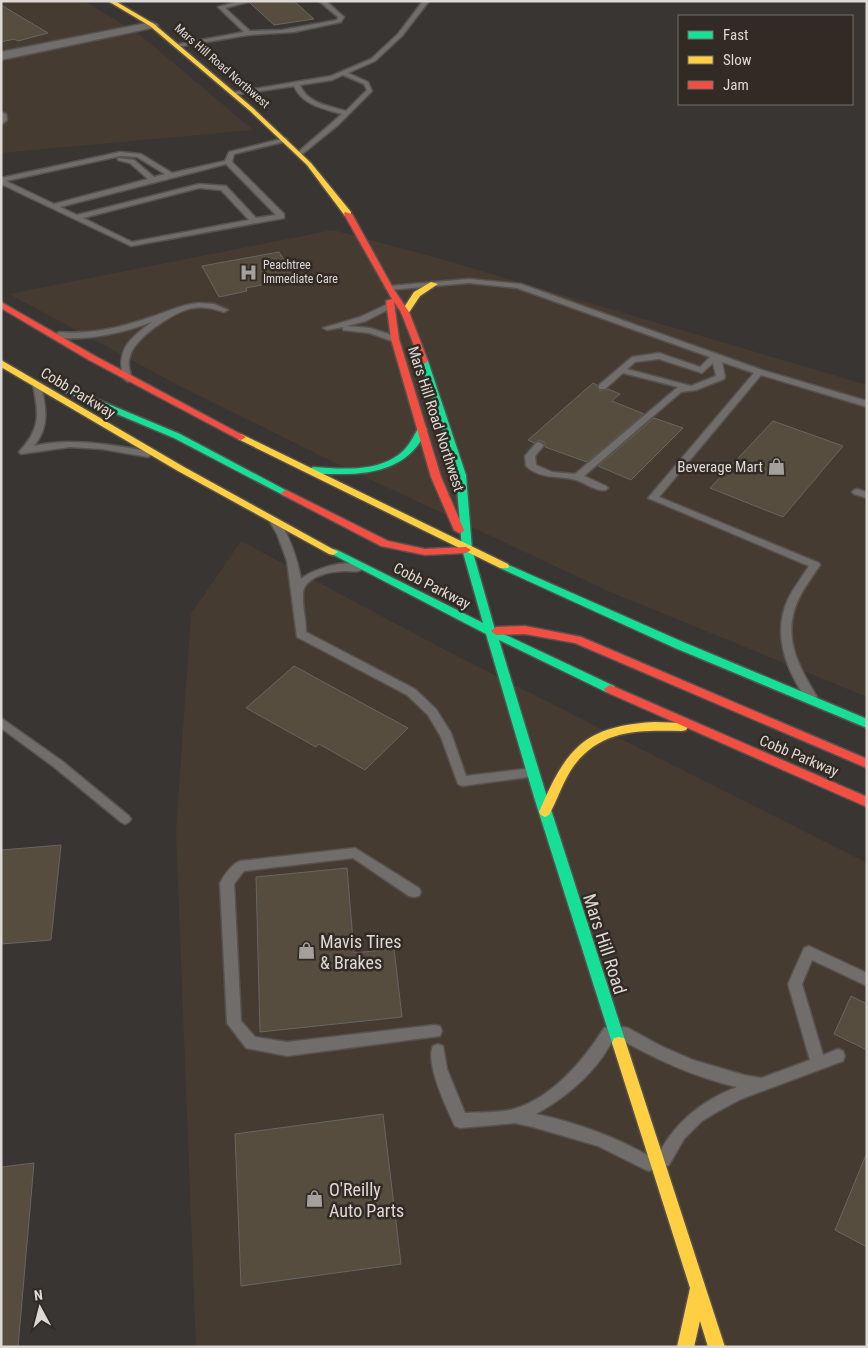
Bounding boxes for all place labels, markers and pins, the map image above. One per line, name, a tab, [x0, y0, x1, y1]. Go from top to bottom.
place label: Peachtree Immediate Care	[263, 258, 338, 286]
hospital icon: Peachtree Immediate Care	[239, 262, 259, 282]
shop icon: Beverage Mart	[767, 457, 787, 477]
place label: Beverage Mart	[677, 458, 763, 476]
place label: Mavis Tires & Brakes	[320, 931, 401, 973]
shop icon: Mavis Tires & Brakes	[296, 941, 316, 961]
place label: O'Reilly Auto Parts	[329, 1179, 404, 1221]
shop icon: O'Reilly Auto Parts	[305, 1189, 325, 1209]

